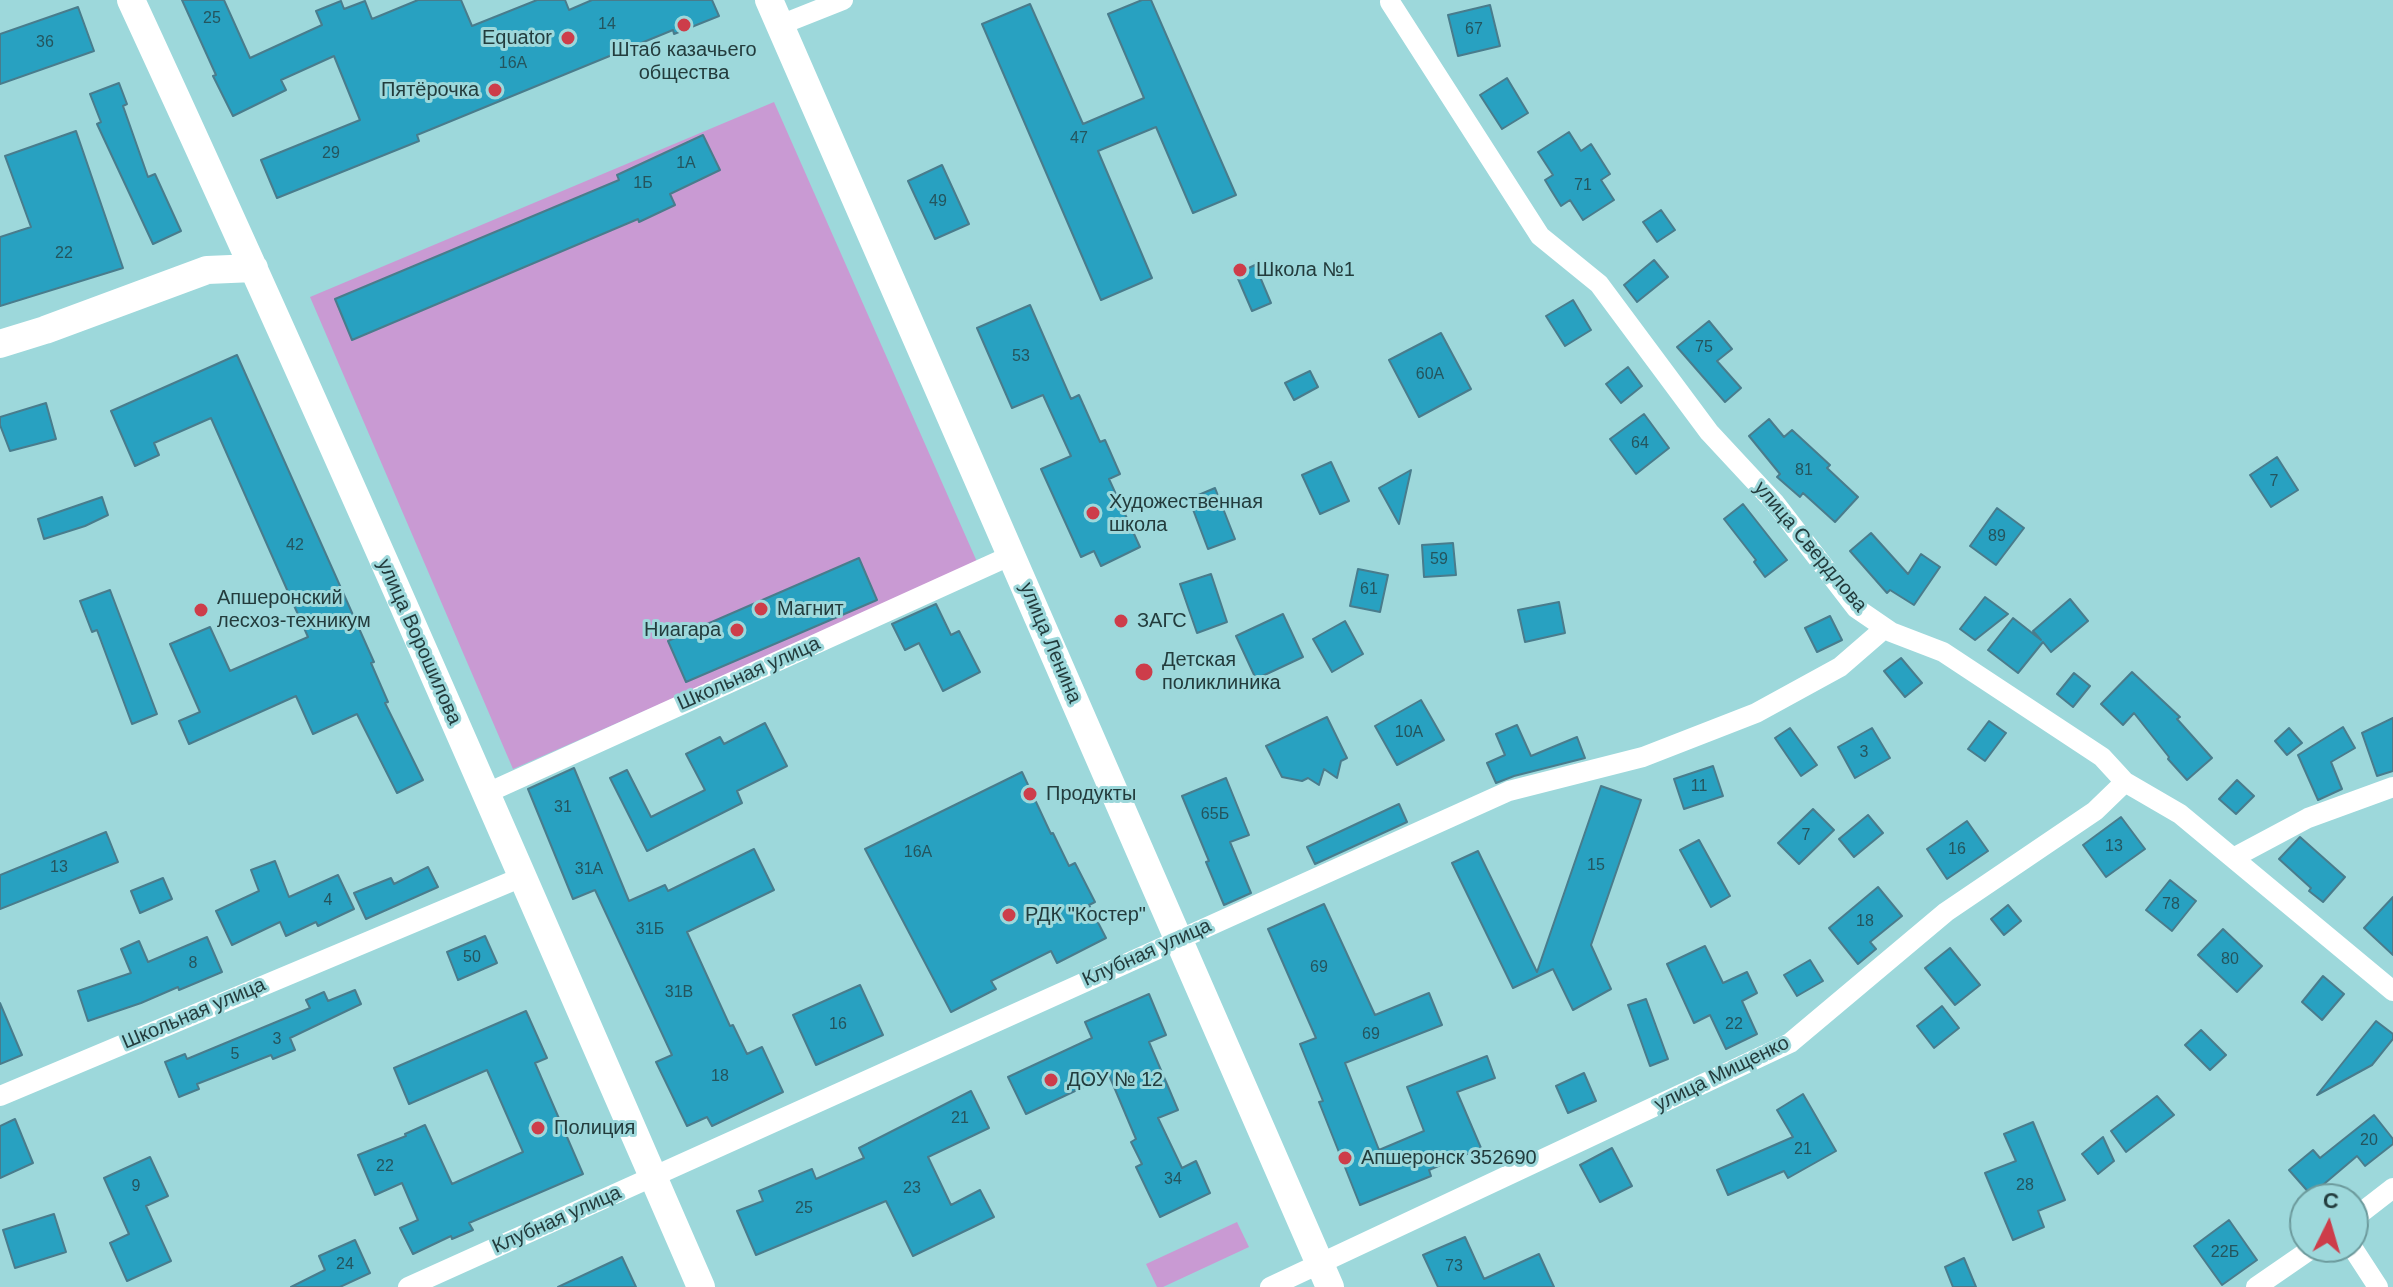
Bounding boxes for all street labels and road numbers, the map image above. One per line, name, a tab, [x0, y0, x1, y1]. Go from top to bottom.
street label: улица Свердлова	[1748, 477, 1872, 617]
street label: улица Ворошилова	[372, 555, 466, 729]
street label: улица Ленина	[1014, 579, 1086, 707]
street label: Школьная улица	[674, 632, 824, 716]
street label: Клубная улица	[1079, 914, 1215, 992]
street label: Школьная улица	[119, 973, 269, 1055]
street label: улица Мищенко	[1651, 1031, 1793, 1117]
street label: Клубная улица	[489, 1181, 625, 1259]

